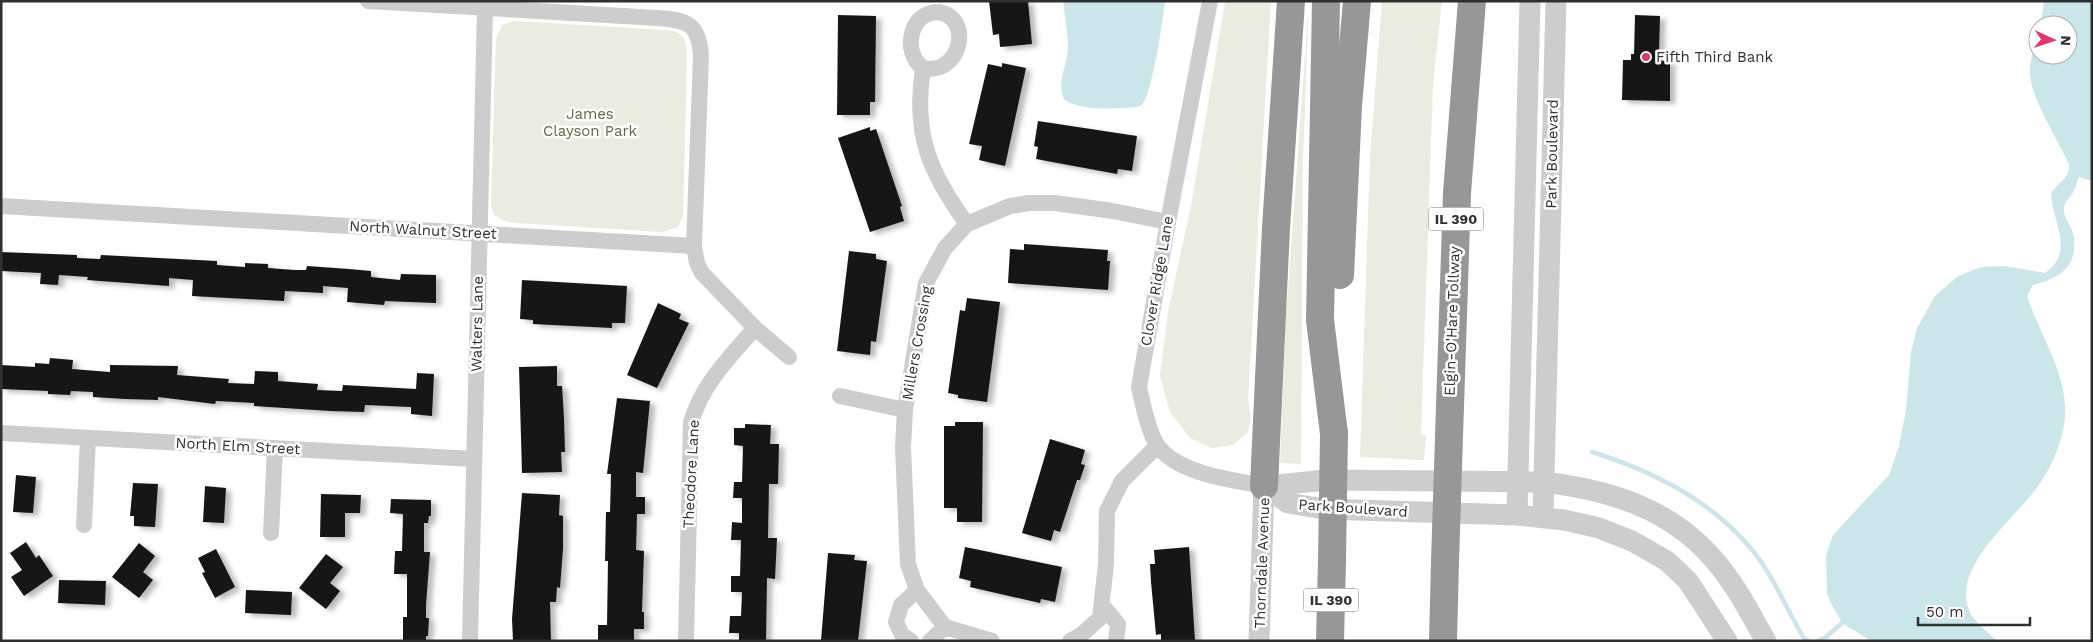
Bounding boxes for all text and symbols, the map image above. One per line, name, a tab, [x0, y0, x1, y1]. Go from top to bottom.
north arrow	[2028, 15, 2078, 65]
text: N	[2058, 35, 2074, 46]
place label: Fifth Third Bank	[1656, 48, 1774, 66]
marker: Fifth Third Bank	[1640, 51, 1652, 63]
street label: Park Boulevard	[1542, 99, 1562, 209]
park label: James Clayson Park	[543, 105, 638, 140]
road number: IL 390	[1428, 208, 1484, 230]
street label: Clover Ridge Lane	[1137, 215, 1177, 347]
street label: North Walnut Street	[349, 217, 498, 243]
street label: Elgin-O'Hare Tollway	[1440, 246, 1464, 396]
street label: Walters Lane	[467, 276, 487, 372]
street label: Millers Crossing	[898, 284, 936, 402]
street label: Theodore Lane	[679, 419, 703, 529]
street label: North Elm Street	[175, 434, 302, 458]
street label: Park Boulevard	[1298, 495, 1408, 521]
street label: Thorndale Avenue	[1251, 497, 1273, 629]
road number: IL 390	[1304, 588, 1358, 612]
scale bar	[1918, 594, 2030, 626]
text: 50 m	[1926, 603, 1963, 621]

